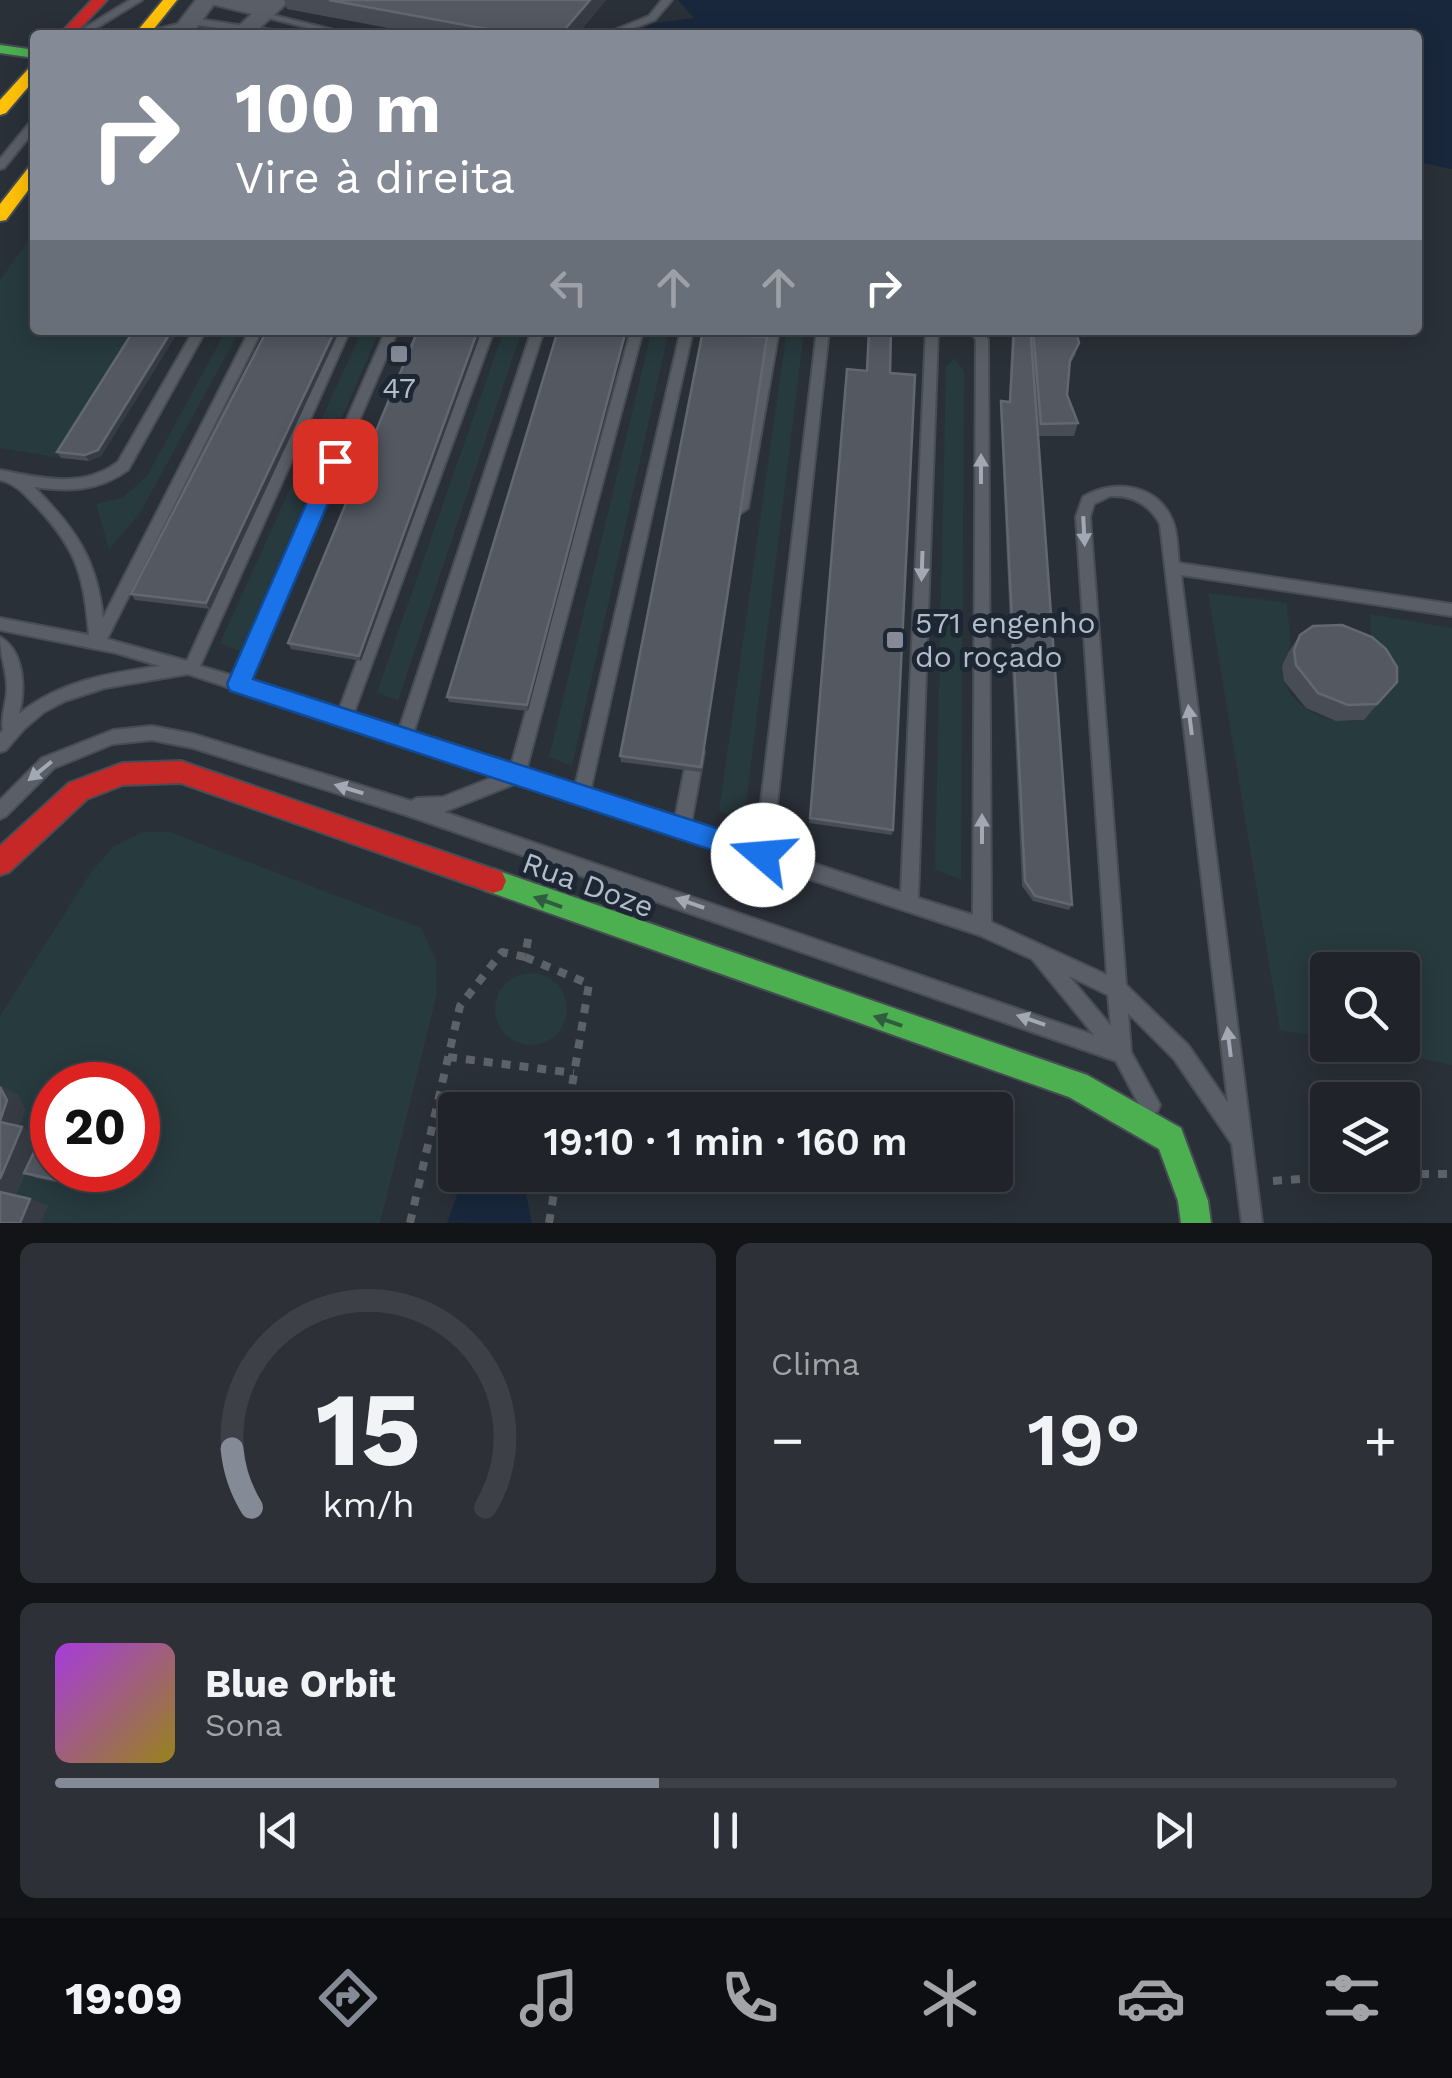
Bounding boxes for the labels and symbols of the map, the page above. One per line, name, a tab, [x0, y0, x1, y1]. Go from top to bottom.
marker: 47	[388, 343, 410, 365]
place label: 47	[382, 370, 416, 405]
pin	[293, 419, 378, 504]
one-way arrow	[973, 453, 989, 485]
one-way arrow	[1076, 515, 1092, 547]
one-way arrow	[913, 551, 929, 583]
place label: 571 engenho do roçado	[915, 605, 1096, 674]
marker: 571 engenho do roçado	[884, 629, 906, 651]
one-way arrow	[1182, 703, 1198, 735]
one-way arrow	[28, 761, 54, 782]
one-way arrow	[333, 781, 363, 796]
position arrow	[711, 803, 815, 907]
one-way arrow	[974, 813, 990, 845]
street label: Rua Doze	[518, 845, 659, 924]
one-way arrow	[532, 894, 562, 909]
one-way arrow	[674, 895, 704, 910]
one-way arrow	[1015, 1011, 1045, 1026]
one-way arrow	[872, 1012, 902, 1027]
one-way arrow	[1221, 1026, 1237, 1058]
speed limit sign: 20	[30, 1062, 160, 1192]

